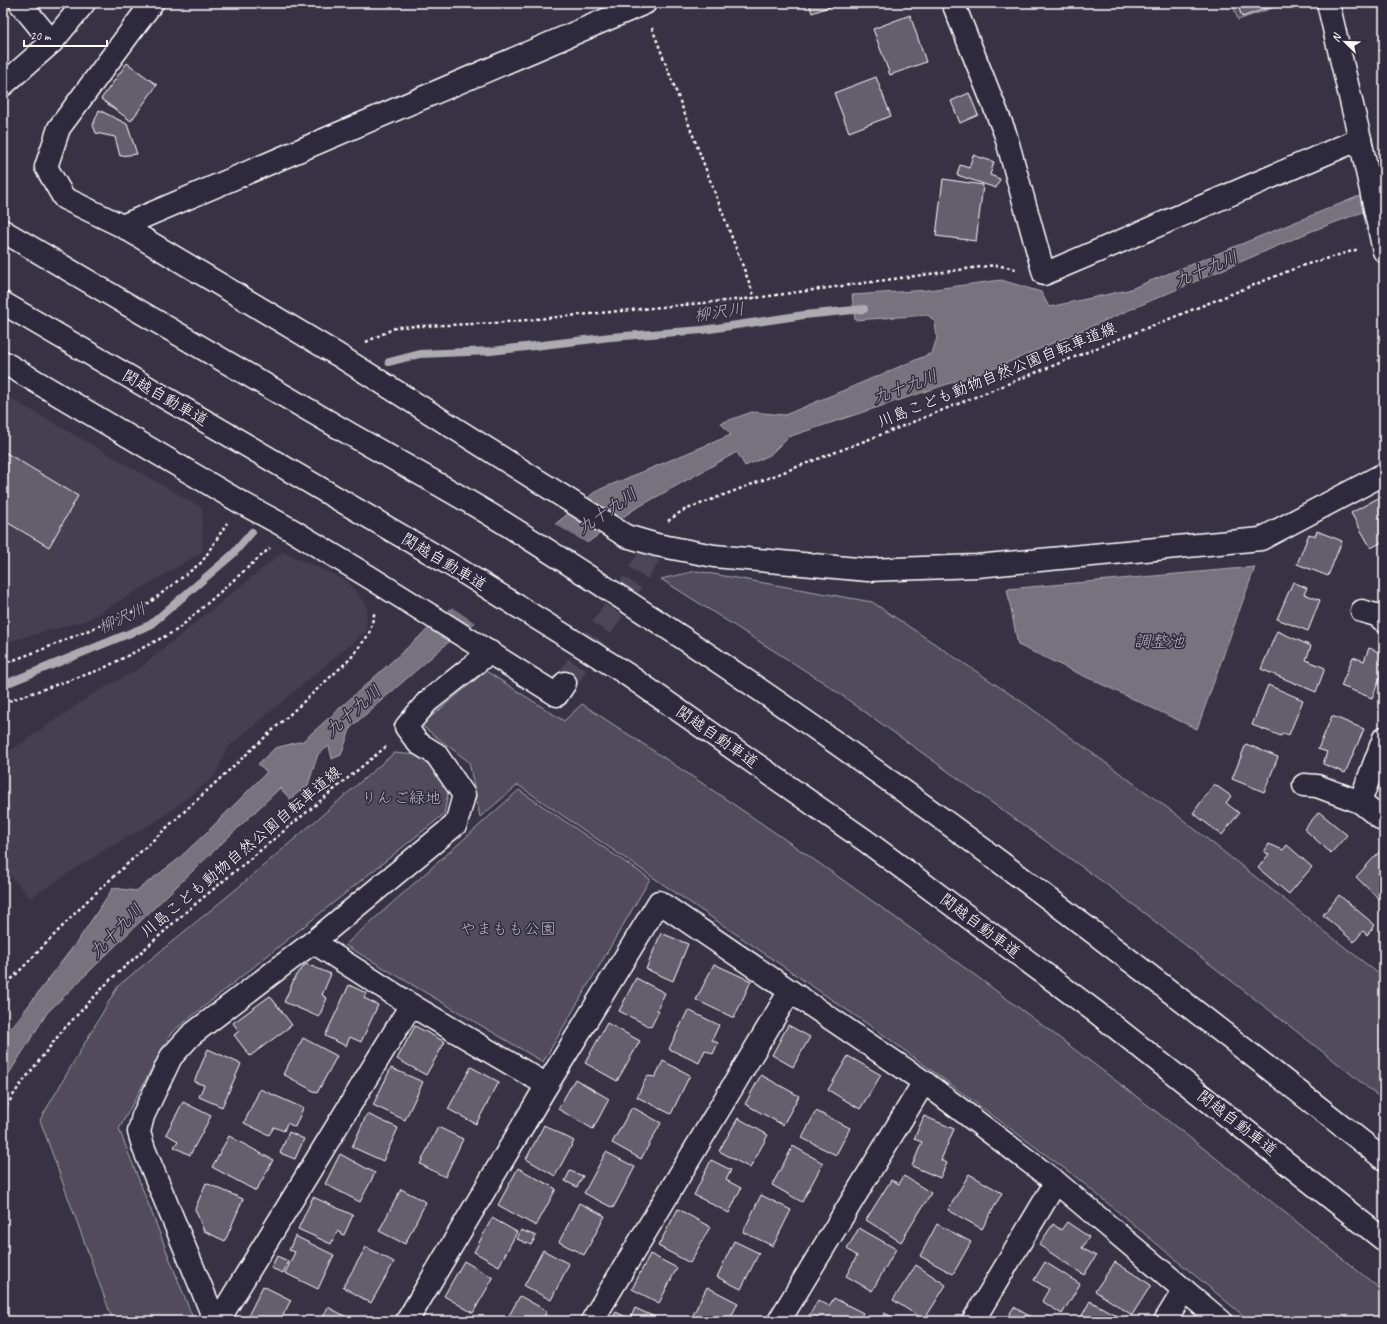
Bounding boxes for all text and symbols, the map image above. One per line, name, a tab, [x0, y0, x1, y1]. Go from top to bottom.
scale bar	[24, 22, 107, 48]
north arrow	[1325, 22, 1365, 62]
text: 20 m	[30, 28, 52, 44]
text: N	[1328, 30, 1344, 44]
water label: 九十九川	[1171, 246, 1241, 292]
water label: 柳沢川	[692, 298, 746, 326]
street label: 川島こども動物自然公園自転車道線	[875, 318, 1119, 432]
street label: 関越自動車道	[118, 365, 212, 431]
water label: 九十九川	[869, 366, 941, 408]
water label: 九十九川	[573, 483, 641, 539]
street label: 関越自動車道	[398, 529, 490, 595]
water label: 柳沢川	[94, 598, 150, 638]
water label: 調整池	[1134, 631, 1185, 652]
water label: 九十九川	[320, 681, 386, 741]
street label: 関越自動車道	[672, 701, 762, 773]
street label: 川島こども動物自然公園自転車道線	[137, 762, 345, 942]
park label: りんご緑地	[361, 788, 441, 808]
street label: 関越自動車道	[936, 889, 1024, 963]
water label: 九十九川	[85, 899, 147, 963]
park label: やまもも公園	[460, 919, 556, 939]
street label: 関越自動車道	[1193, 1086, 1281, 1160]

